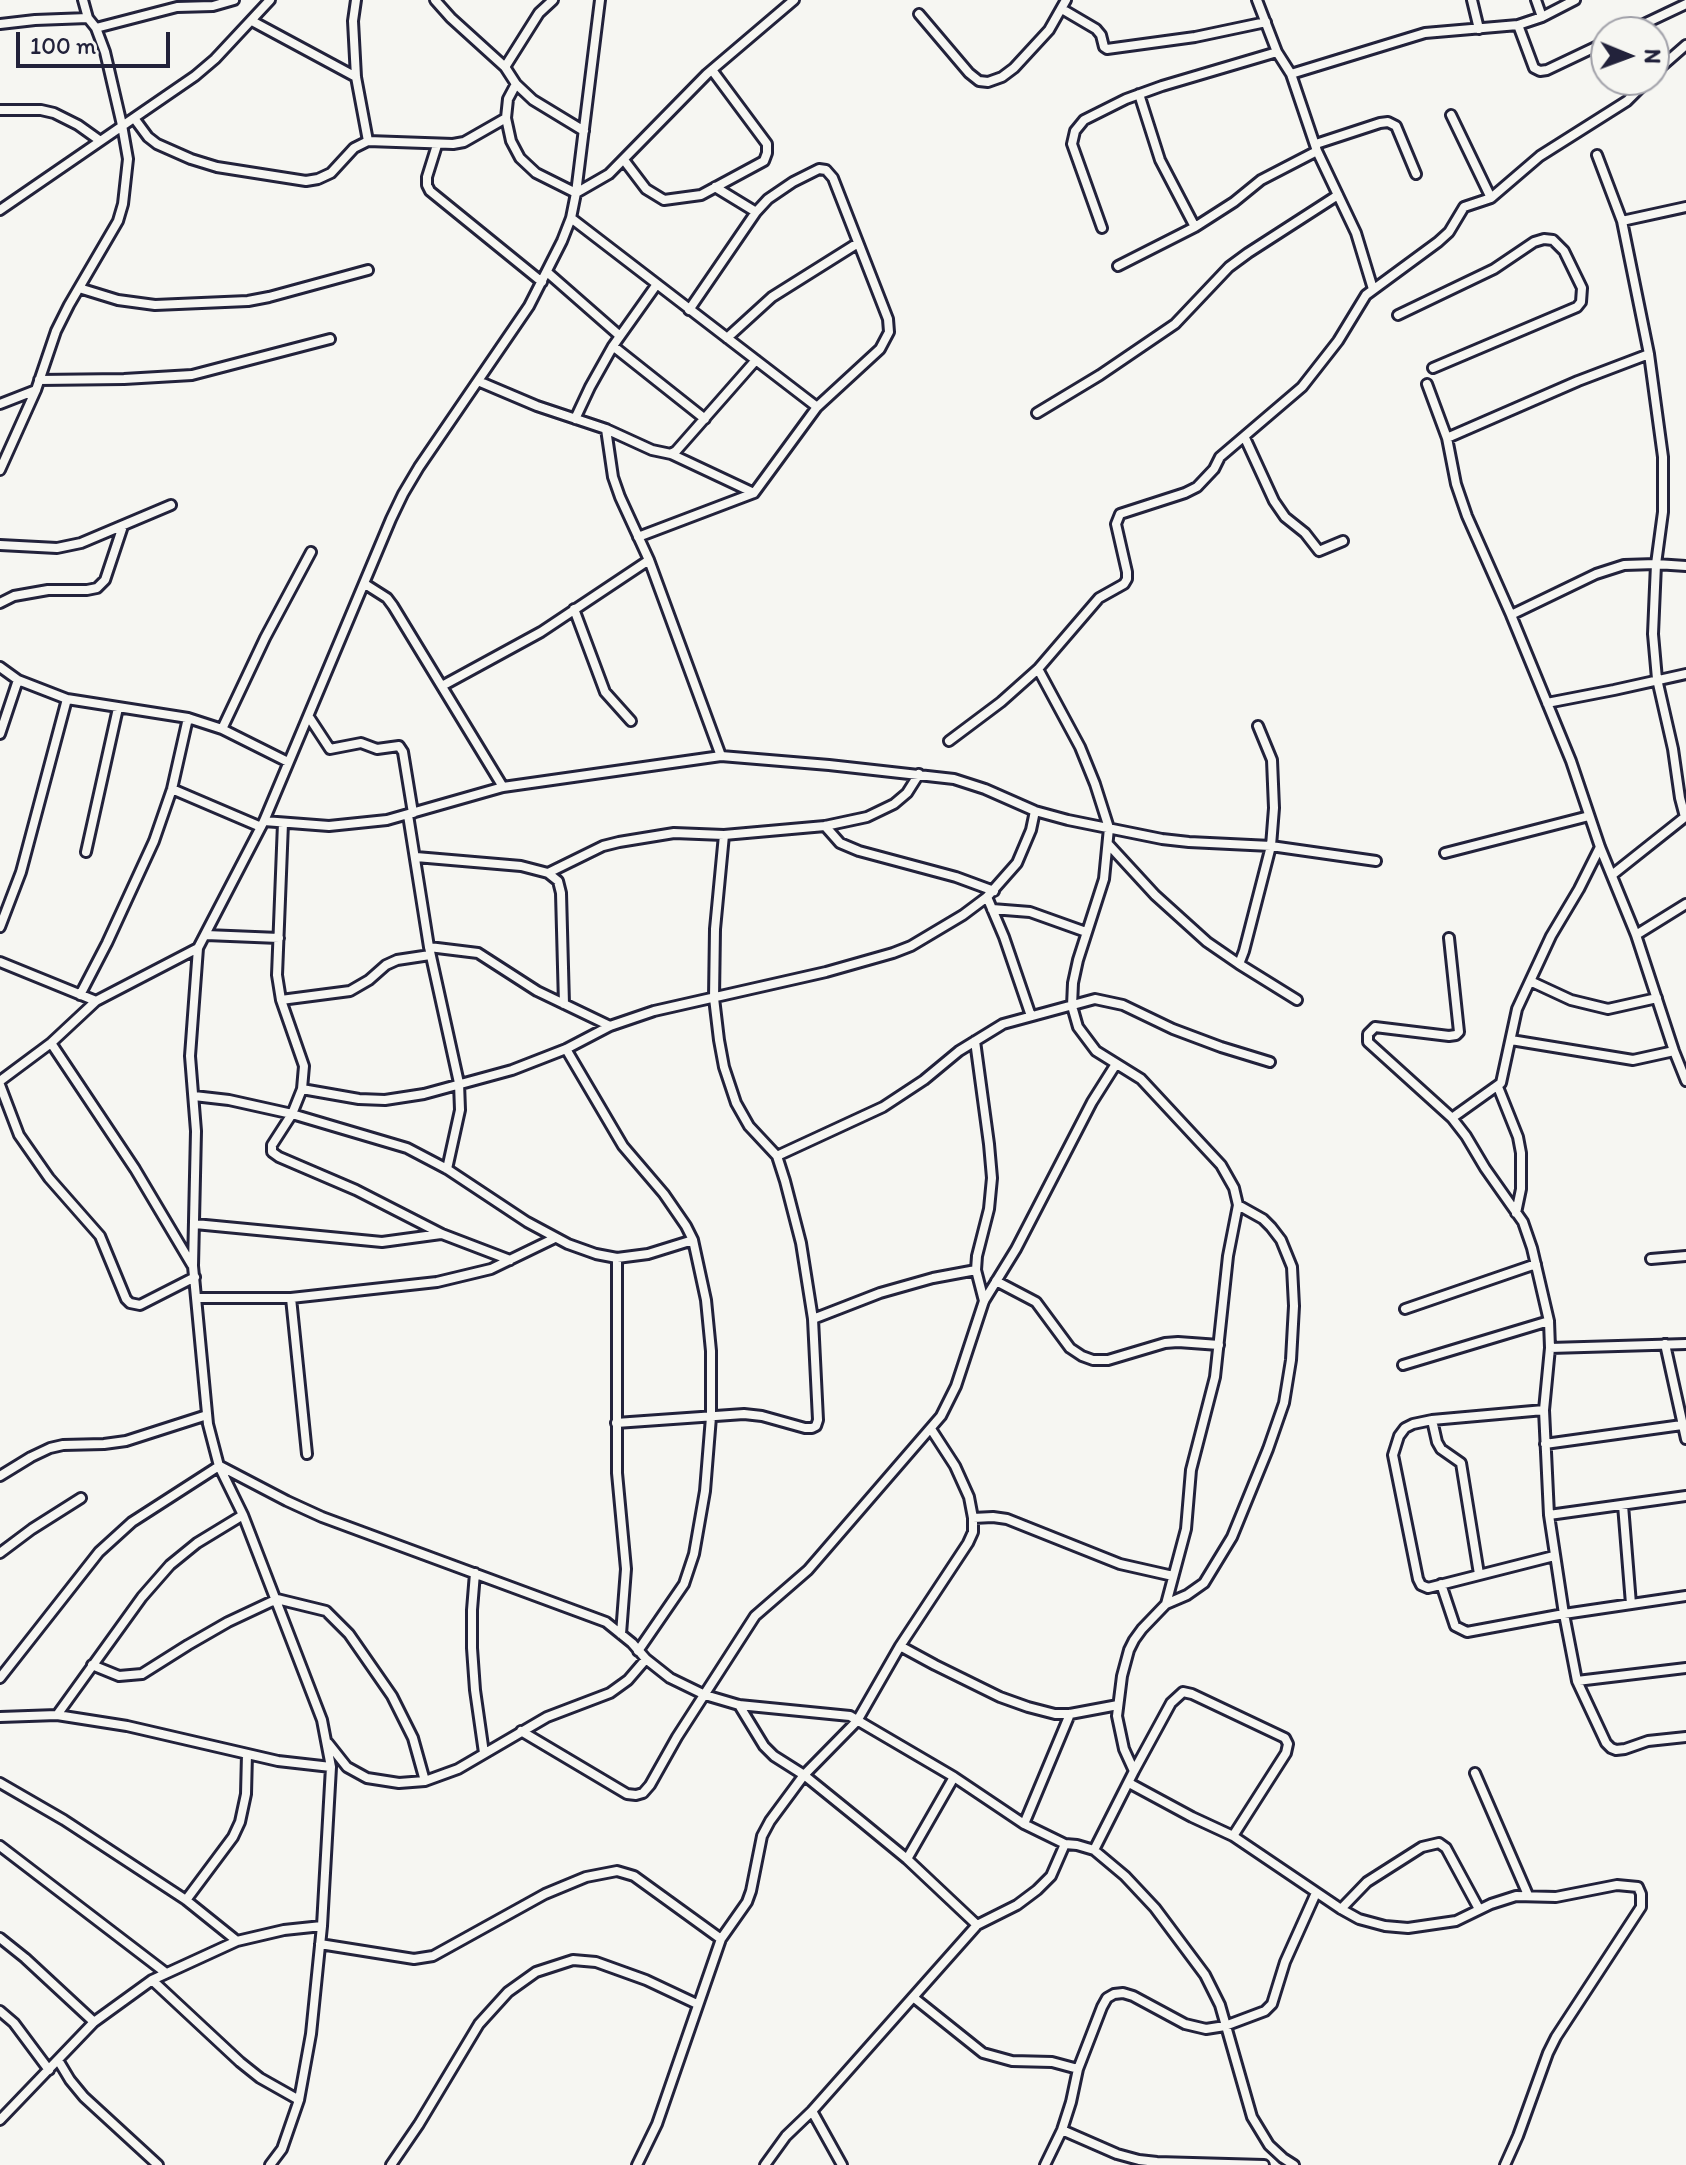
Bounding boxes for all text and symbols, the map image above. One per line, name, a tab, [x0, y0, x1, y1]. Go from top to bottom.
scale bar	[20, 16, 174, 66]
north arrow	[1590, 16, 1670, 96]
text: 100 m	[30, 31, 96, 60]
text: N	[1639, 49, 1666, 64]

